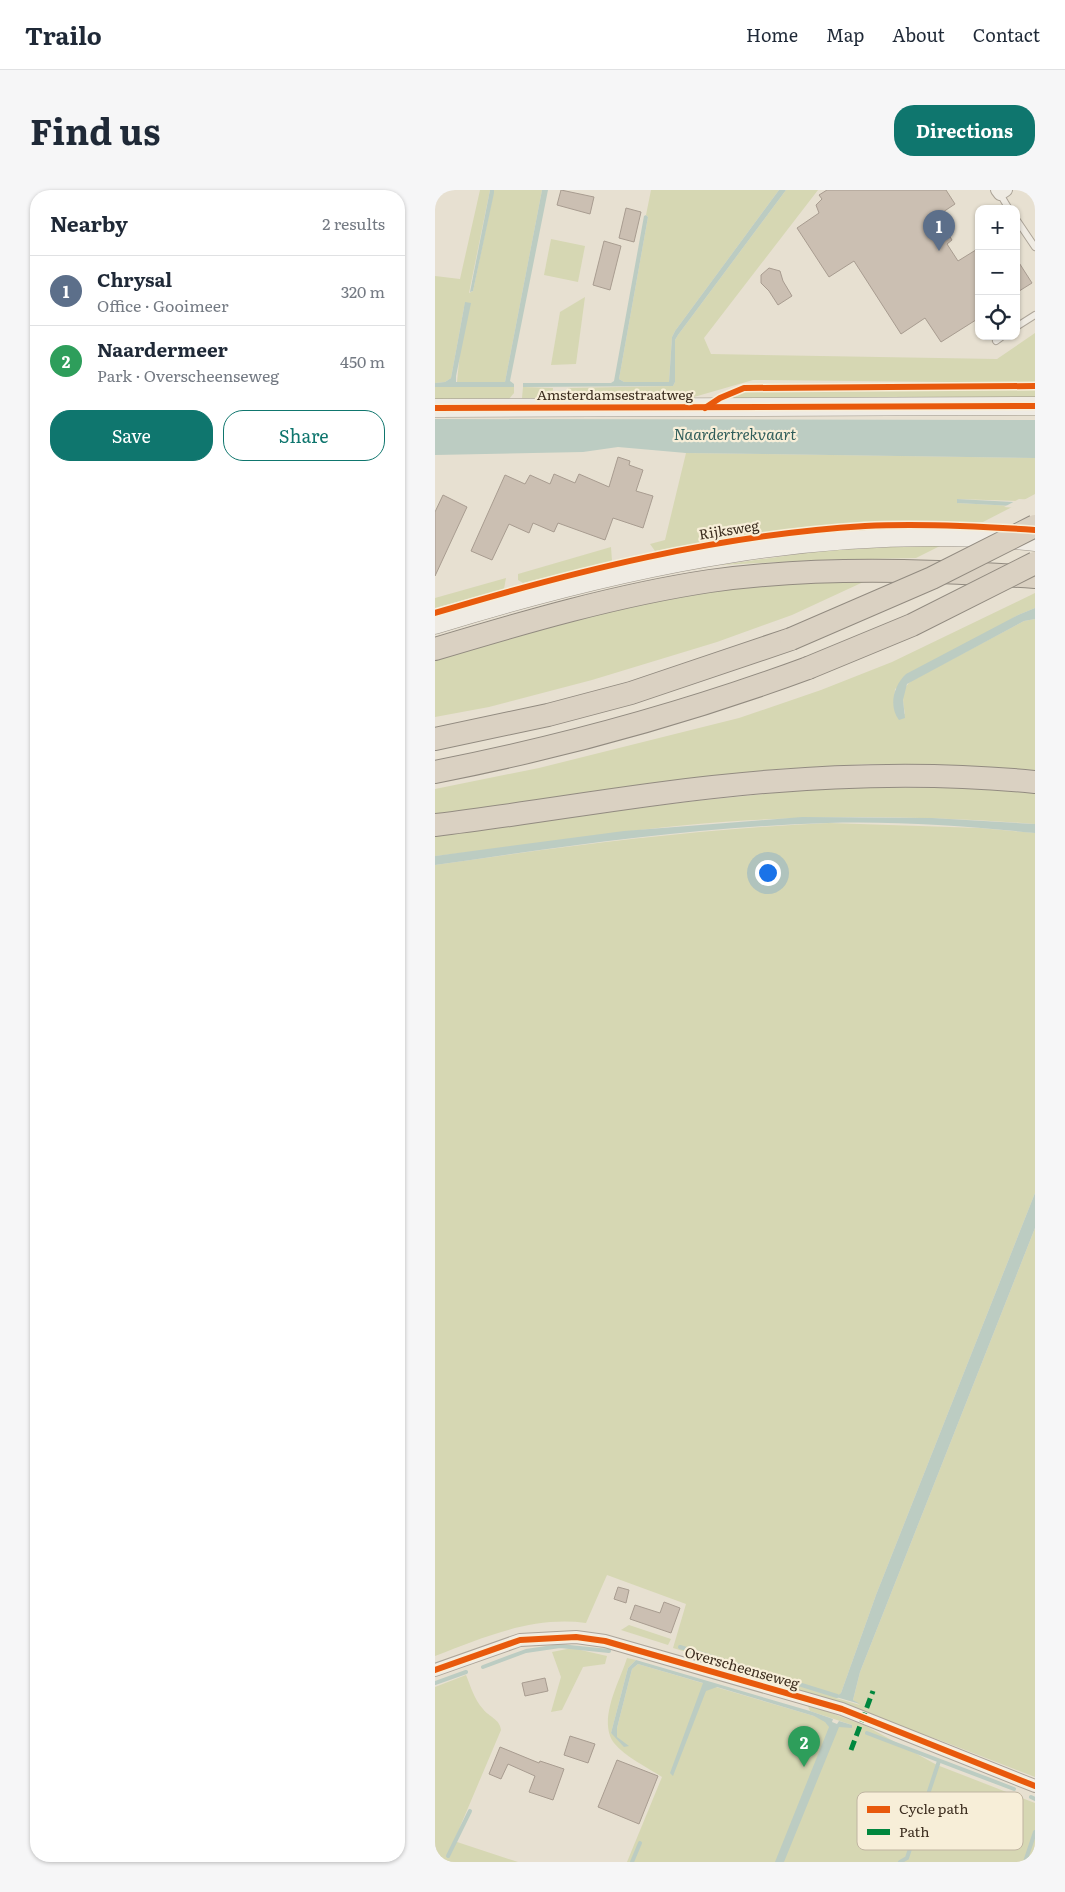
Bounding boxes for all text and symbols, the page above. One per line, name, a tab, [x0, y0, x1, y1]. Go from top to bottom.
text: Trailo	[25, 17, 102, 52]
text: Home	[746, 21, 798, 48]
text: Map	[826, 21, 864, 48]
text: About	[892, 21, 945, 48]
text: Contact	[973, 21, 1040, 48]
text: Find us	[30, 104, 160, 156]
button: Directions	[894, 105, 1035, 156]
map controls	[975, 205, 1020, 340]
button: +	[975, 205, 1020, 250]
text: Nearby	[50, 207, 128, 238]
pin: 1	[923, 210, 955, 251]
text: 2 results	[322, 211, 385, 235]
button: −	[975, 250, 1020, 295]
text: Chrysal	[97, 265, 172, 293]
text: 1	[63, 279, 69, 303]
text: 320 m	[341, 279, 385, 303]
text: Office · Gooimeer	[97, 293, 229, 317]
button: locate	[975, 295, 1020, 340]
text: Naardermeer	[97, 335, 228, 363]
text: 2	[62, 349, 70, 373]
text: 450 m	[340, 349, 385, 373]
text: Park · Overscheenseweg	[97, 363, 279, 387]
street label: Amsterdamsestraatweg	[537, 384, 694, 404]
button: Save	[50, 410, 213, 461]
button: Share	[223, 410, 385, 461]
water label: Naardertrekvaart	[674, 422, 796, 445]
street label: Rijksweg	[697, 514, 761, 544]
your location	[755, 860, 781, 886]
street label: Overscheenseweg	[683, 1641, 802, 1693]
pin: 2	[788, 1726, 820, 1767]
legend	[857, 1792, 1023, 1850]
text: Cycle path	[899, 1798, 968, 1818]
text: Path	[899, 1821, 929, 1841]

